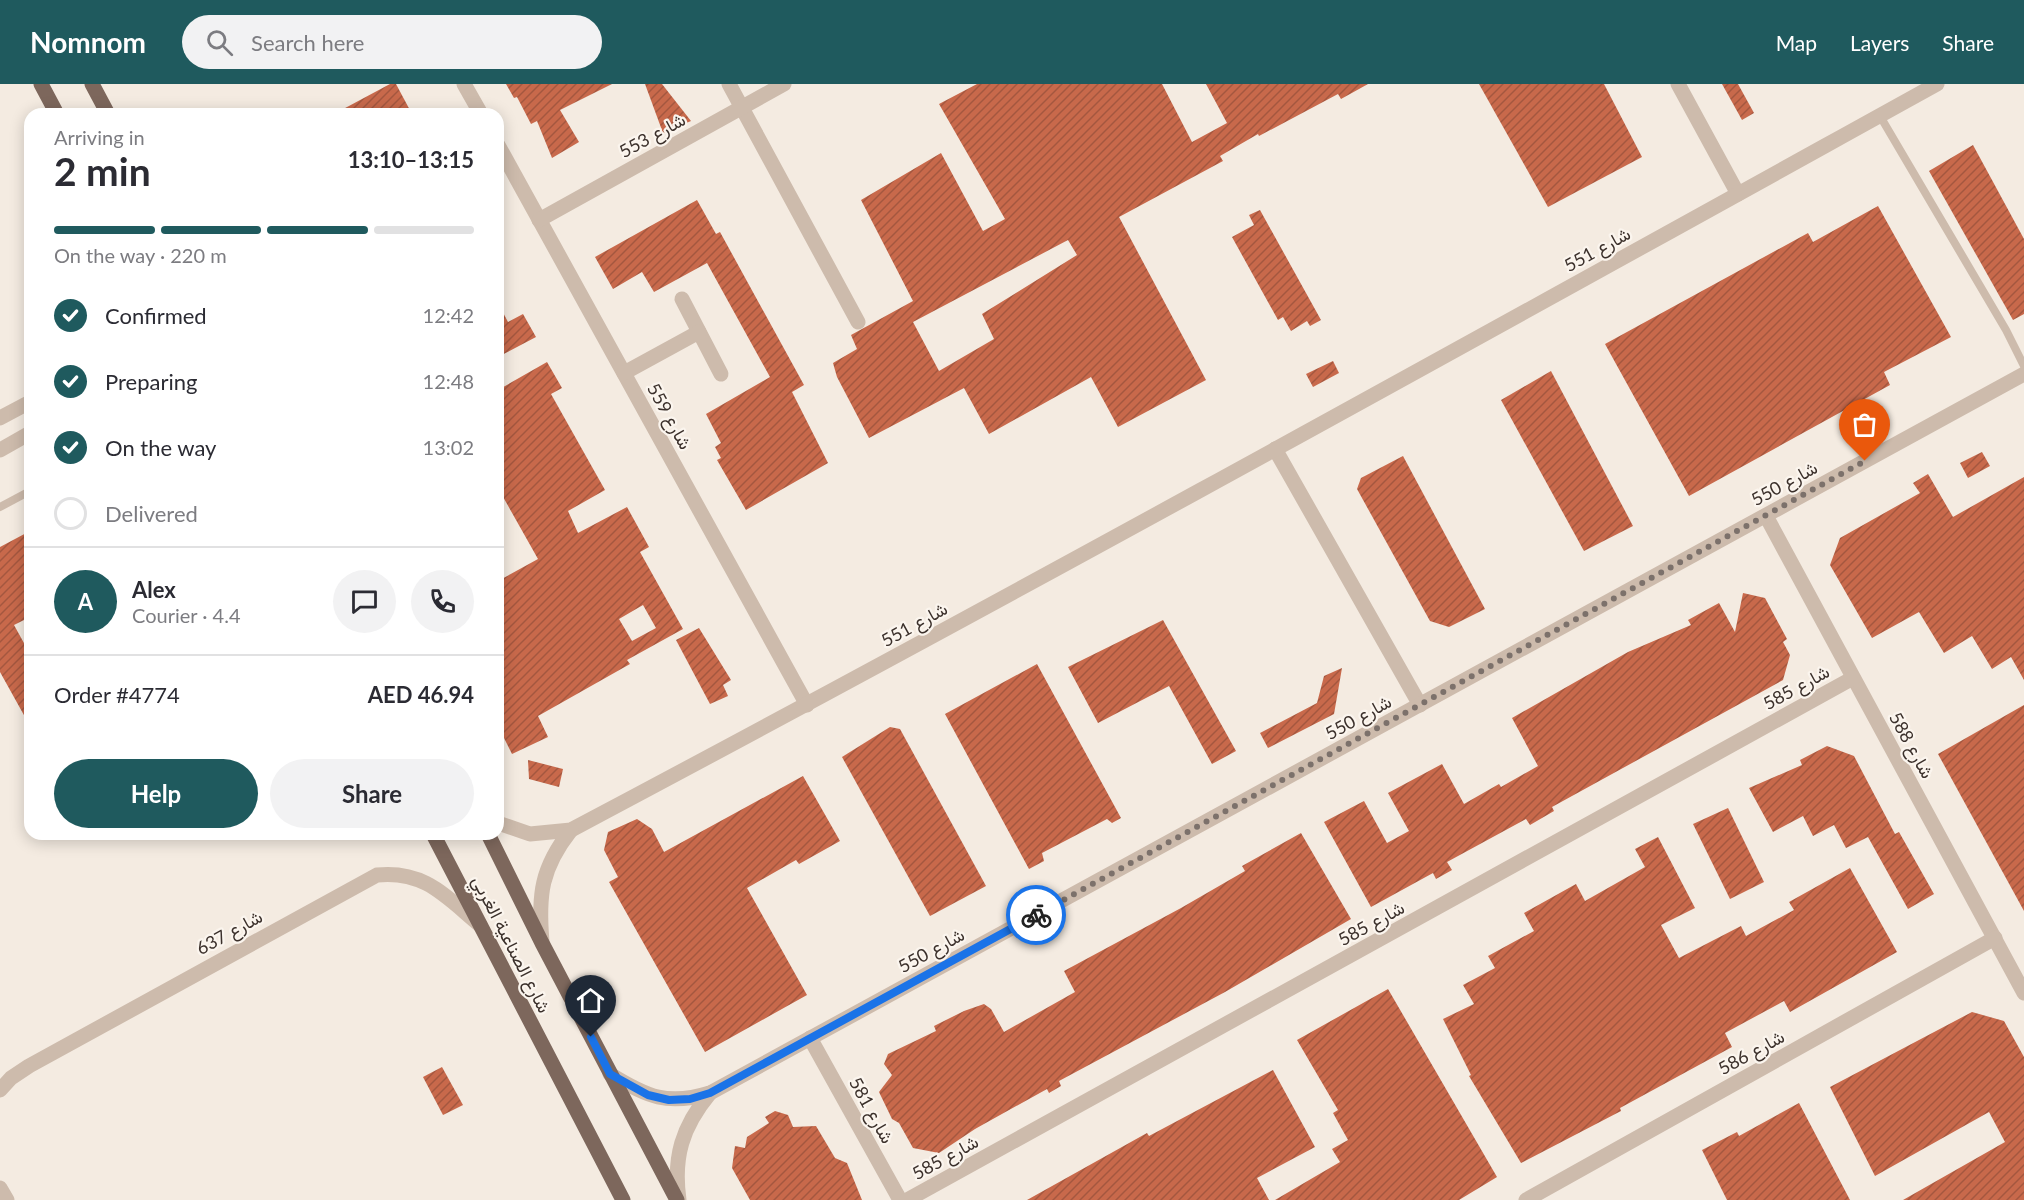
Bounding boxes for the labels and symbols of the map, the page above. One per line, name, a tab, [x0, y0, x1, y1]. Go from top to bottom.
street label: شارع 553	[615, 108, 690, 164]
street label: شارع 551	[1560, 222, 1635, 278]
street label: شارع 559	[641, 379, 697, 454]
pin	[1839, 399, 1890, 461]
street label: شارع 550	[1747, 456, 1822, 512]
street label: شارع 551	[877, 597, 952, 653]
street label: شارع 585	[1759, 660, 1834, 716]
street label: شارع 550	[1321, 690, 1396, 746]
street label: شارع 588	[1883, 708, 1939, 783]
street label: شارع الصناعية الغربي	[463, 872, 556, 1019]
courier	[1006, 885, 1066, 945]
street label: شارع 585	[1334, 896, 1409, 952]
street label: شارع 637	[192, 905, 267, 961]
street label: شارع 550	[894, 923, 969, 979]
pin	[565, 975, 616, 1037]
street label: شارع 586	[1714, 1025, 1789, 1081]
street label: شارع 581	[843, 1073, 899, 1148]
street label: شارع 585	[908, 1130, 983, 1186]

